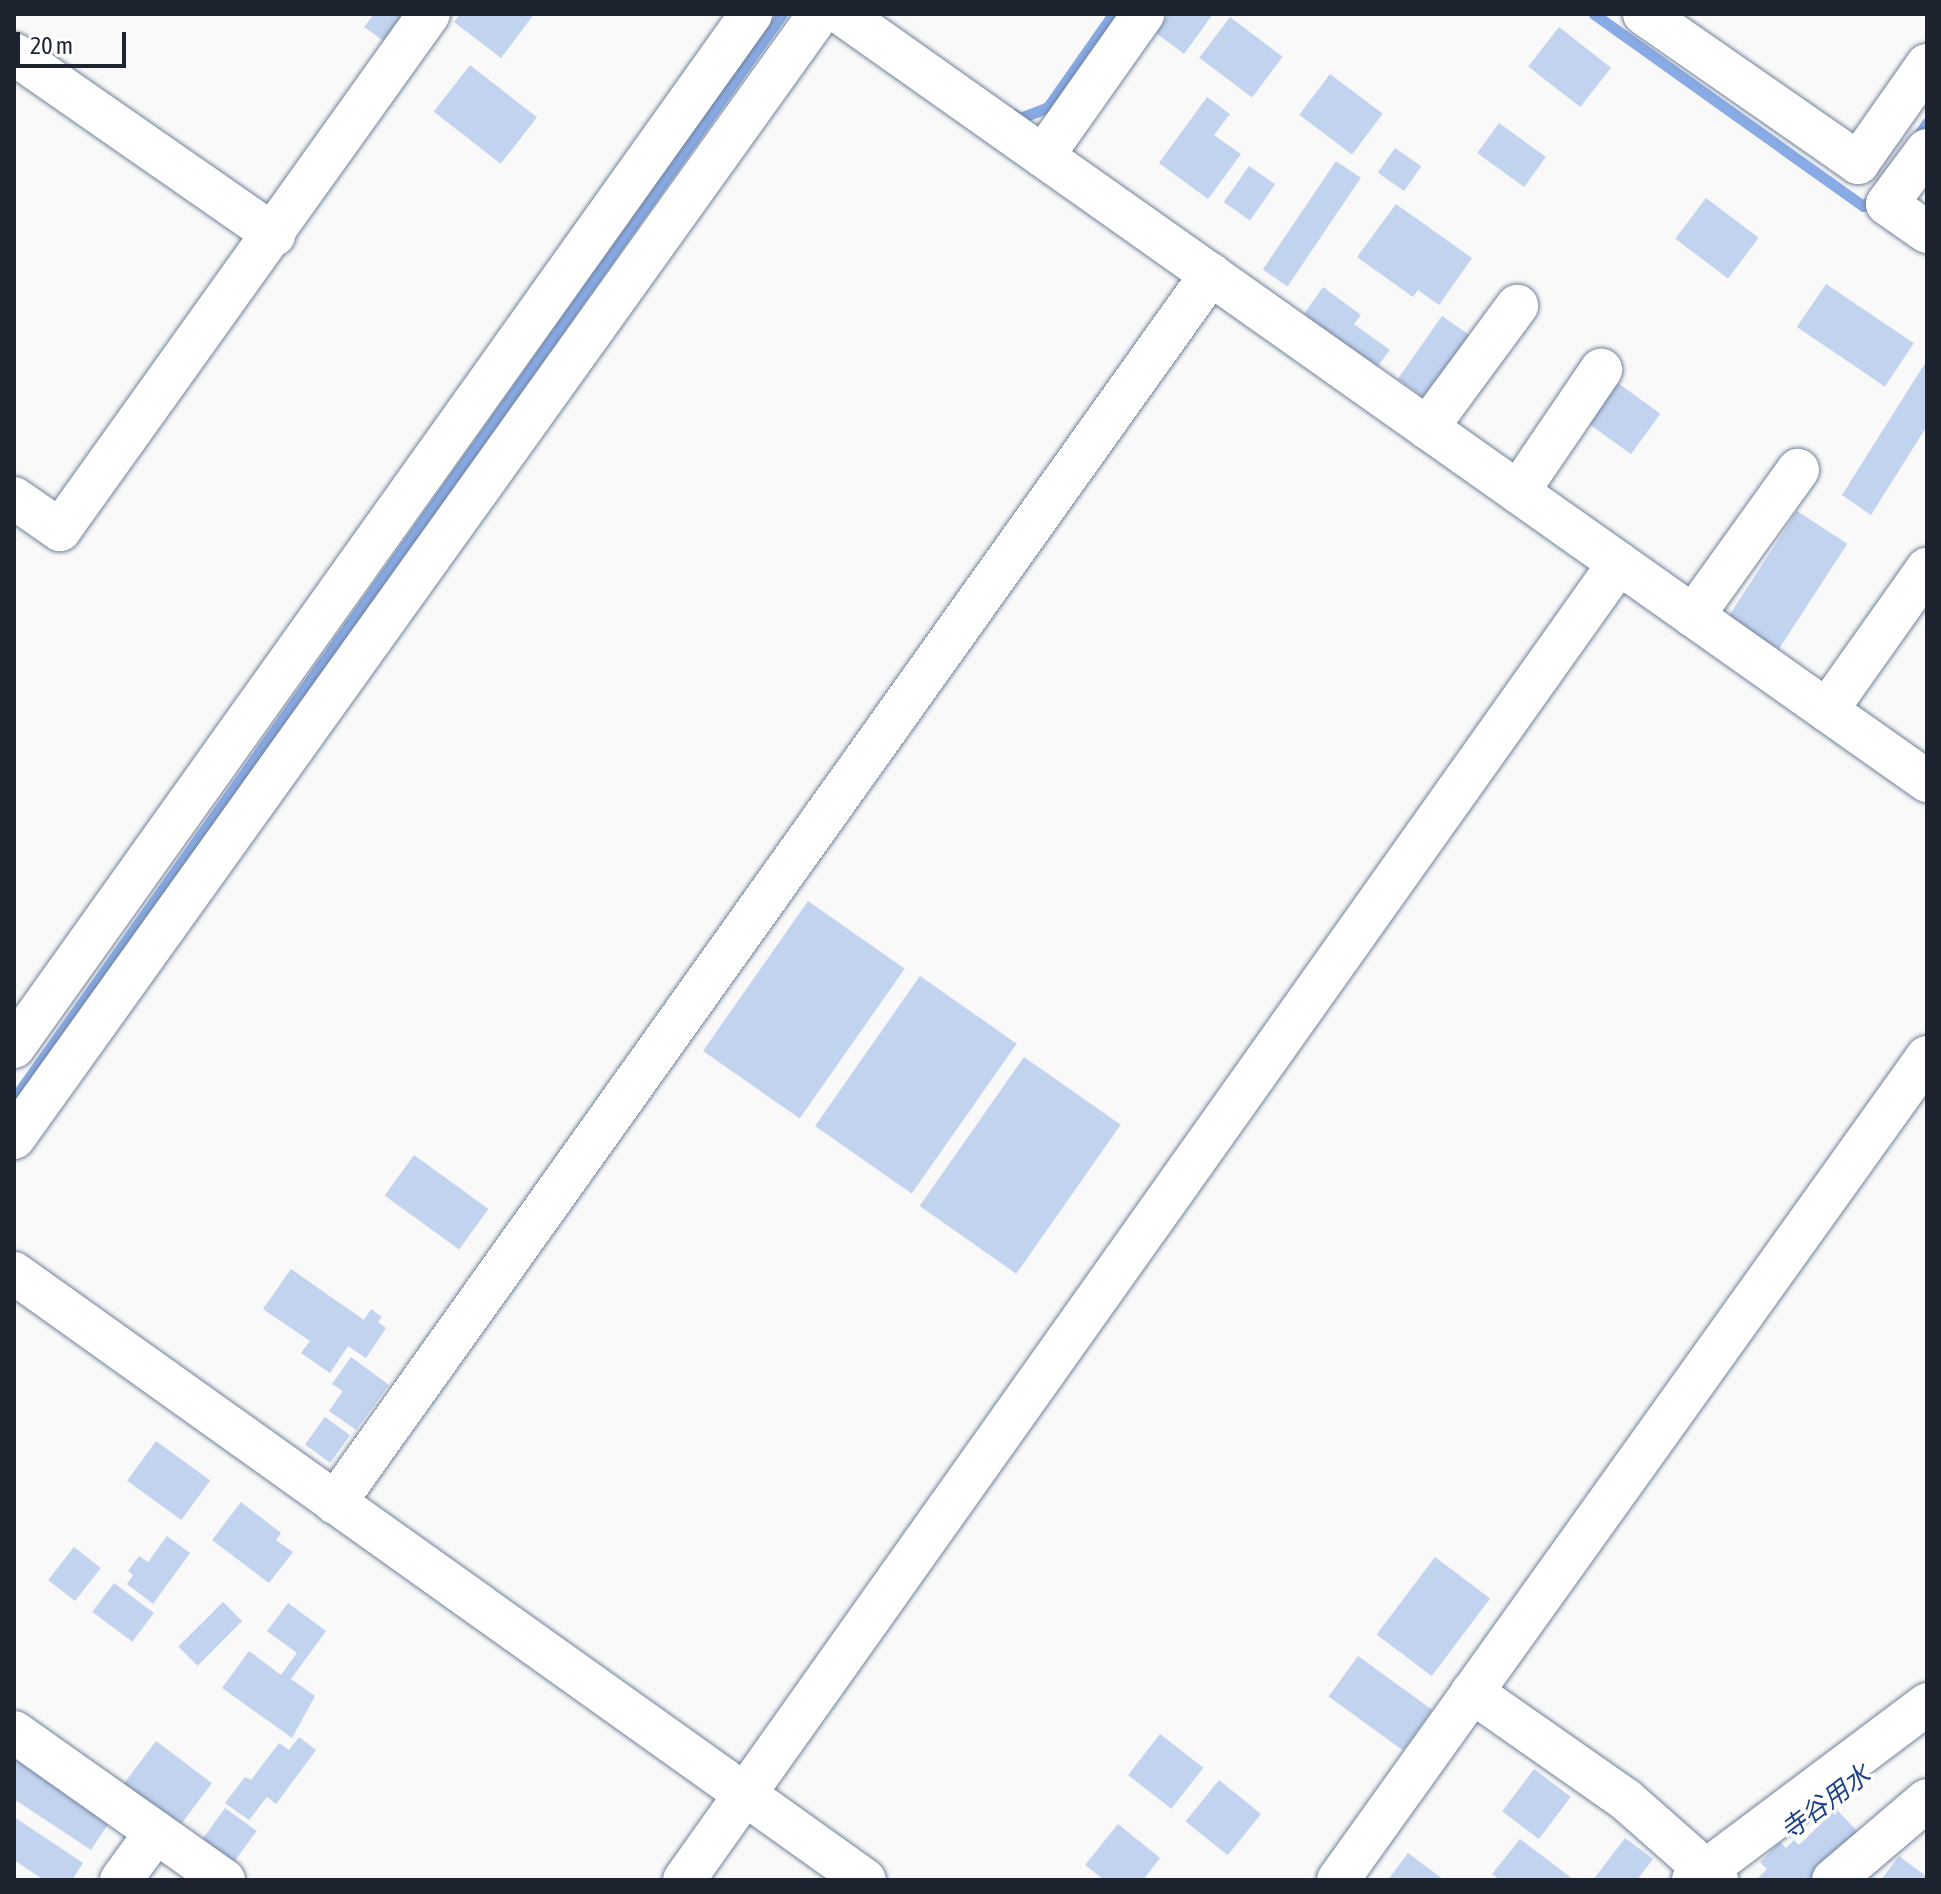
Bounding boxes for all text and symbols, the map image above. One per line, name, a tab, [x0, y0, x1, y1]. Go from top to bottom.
scale bar	[20, 16, 130, 66]
text: 20 m	[30, 32, 73, 59]
water label: 寺谷用水	[1775, 1759, 1877, 1847]

